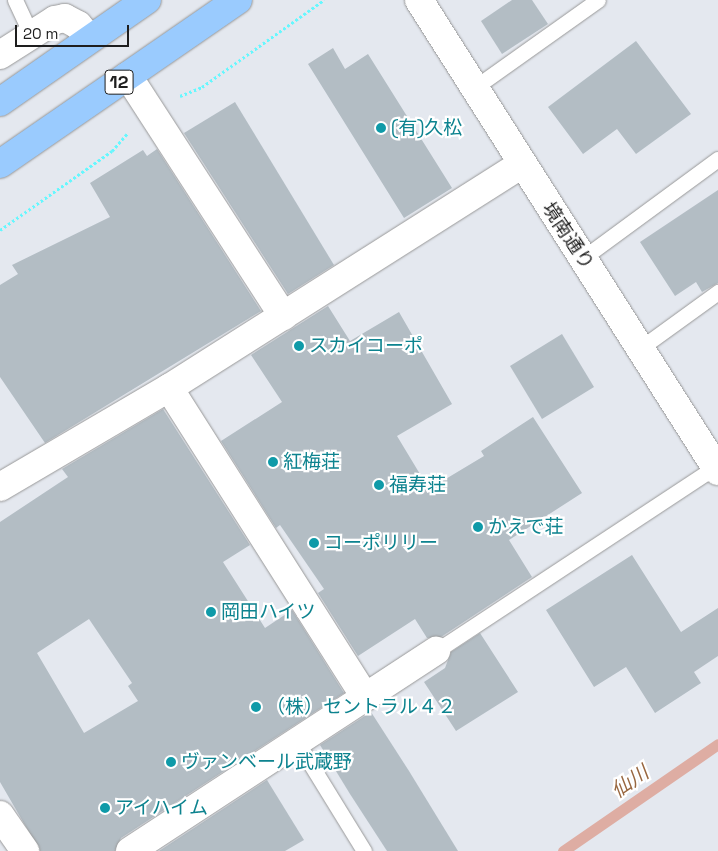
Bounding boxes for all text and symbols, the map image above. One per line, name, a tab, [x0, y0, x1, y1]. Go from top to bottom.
scale bar	[18, 15, 131, 47]
text: 20 m	[23, 24, 58, 43]
road number: 12	[104, 66, 134, 98]
place label: (有)久松	[391, 117, 462, 139]
marker: (有)久松	[375, 122, 387, 134]
street label: 境南通り	[537, 198, 599, 274]
place label: スカイコーポ	[309, 335, 423, 357]
marker: スカイコーポ	[293, 340, 305, 352]
place label: 紅梅荘	[283, 451, 340, 473]
marker: 紅梅荘	[267, 456, 279, 468]
place label: 福寿荘	[389, 474, 446, 496]
marker: 福寿荘	[373, 479, 385, 491]
place label: かえで荘	[488, 516, 564, 538]
marker: かえで荘	[472, 521, 484, 533]
place label: コーポリリー	[324, 532, 438, 554]
marker: コーポリリー	[308, 537, 320, 549]
place label: 岡田ハイツ	[221, 601, 316, 623]
marker: 岡田ハイツ	[205, 606, 217, 618]
place label: （株）セントラル４２	[266, 696, 456, 718]
marker: （株）セントラル４２	[250, 701, 262, 713]
place label: ヴァンベール武蔵野	[181, 751, 352, 773]
marker: ヴァンベール武蔵野	[165, 756, 177, 768]
water label: 仙川	[607, 761, 653, 803]
place label: アイハイム	[115, 797, 210, 819]
marker: アイハイム	[99, 802, 111, 814]

